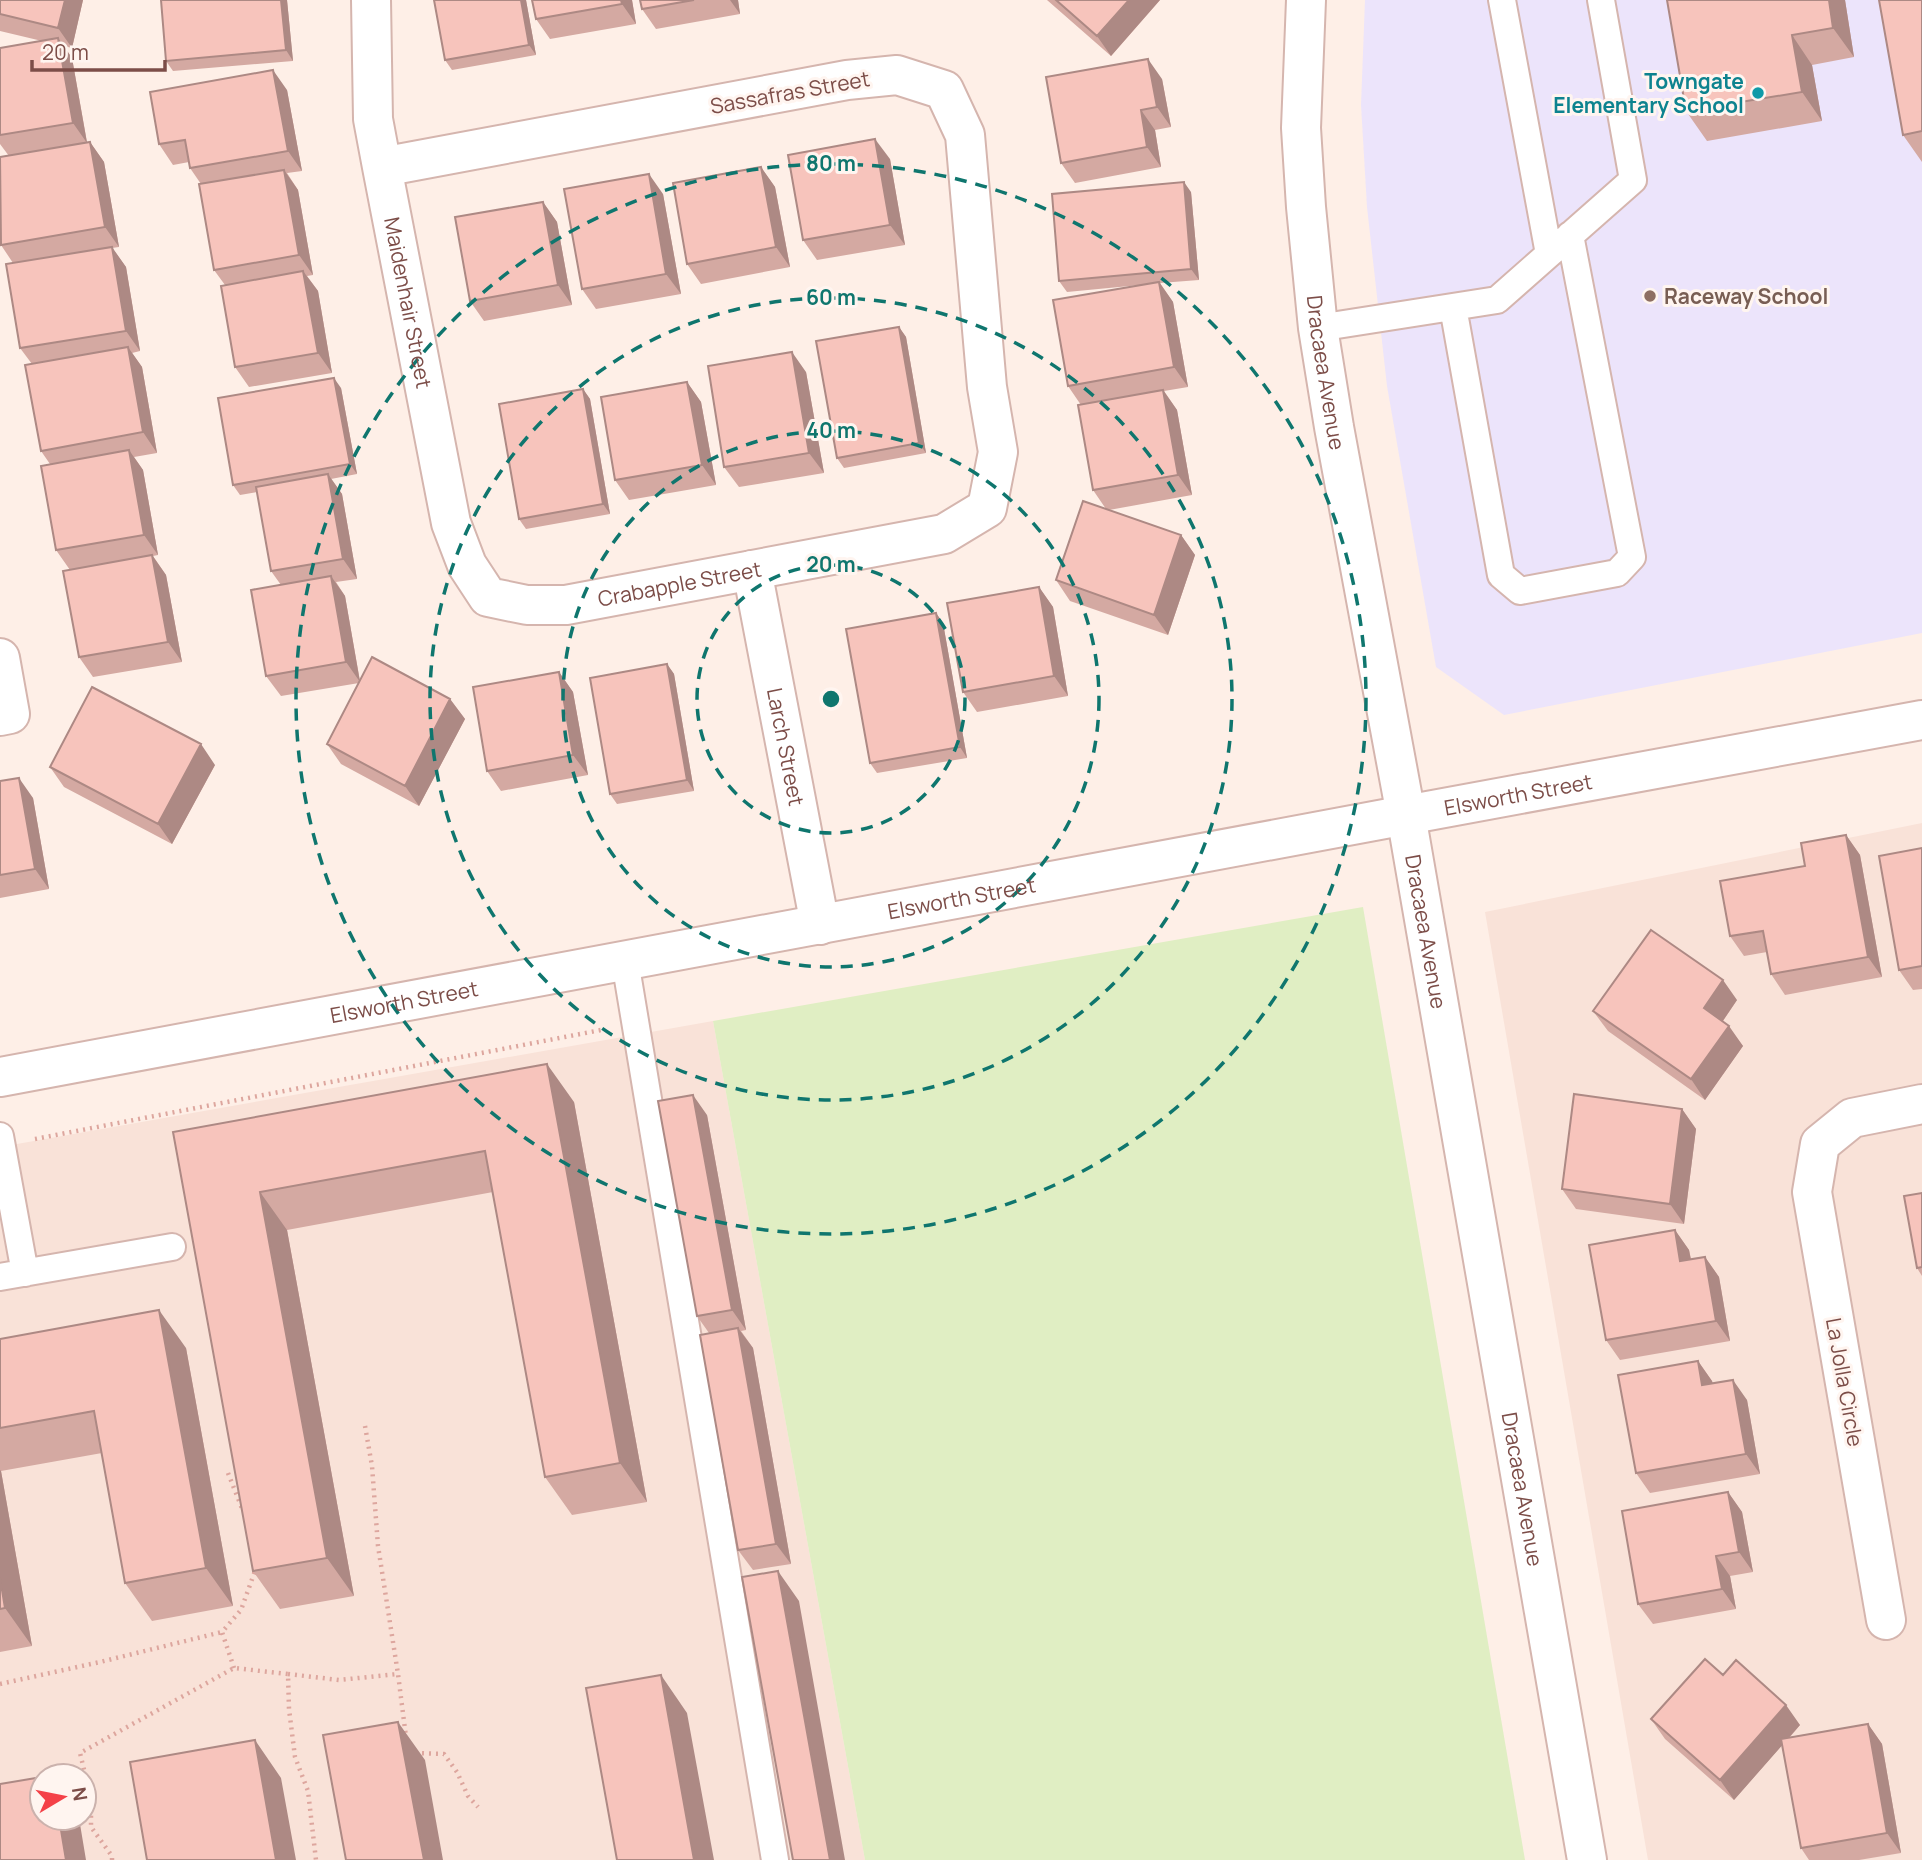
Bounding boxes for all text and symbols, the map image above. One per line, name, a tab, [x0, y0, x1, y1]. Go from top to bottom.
scale bar	[32, 28, 164, 72]
text: 20 m	[42, 38, 89, 66]
street label: Sassafras Street	[708, 64, 872, 120]
place label: Towngate Elementary School	[1553, 67, 1744, 119]
marker: Towngate Elementary School	[1750, 85, 1766, 101]
text: 80 m	[806, 149, 856, 177]
street label: Maidenhair Street	[378, 215, 439, 391]
place label: Raceway School	[1664, 282, 1828, 310]
text: 60 m	[806, 283, 856, 311]
marker: Raceway School	[1642, 288, 1658, 304]
street label: Dracaea Avenue	[1301, 294, 1352, 452]
text: 40 m	[806, 416, 856, 444]
text: 20 m	[806, 550, 856, 578]
street label: Crabapple Street	[595, 555, 764, 613]
street label: Larch Street	[761, 685, 811, 808]
centre of rings	[819, 687, 843, 711]
street label: Elsworth Street	[1442, 767, 1594, 822]
street label: Dracaea Avenue	[1399, 852, 1453, 1011]
street label: Elsworth Street	[885, 870, 1038, 925]
street label: Elsworth Street	[328, 974, 480, 1029]
street label: La Jolla Circle	[1820, 1315, 1870, 1449]
street label: Dracaea Avenue	[1496, 1410, 1550, 1568]
north arrow	[28, 1762, 98, 1832]
text: N	[66, 1785, 94, 1803]

